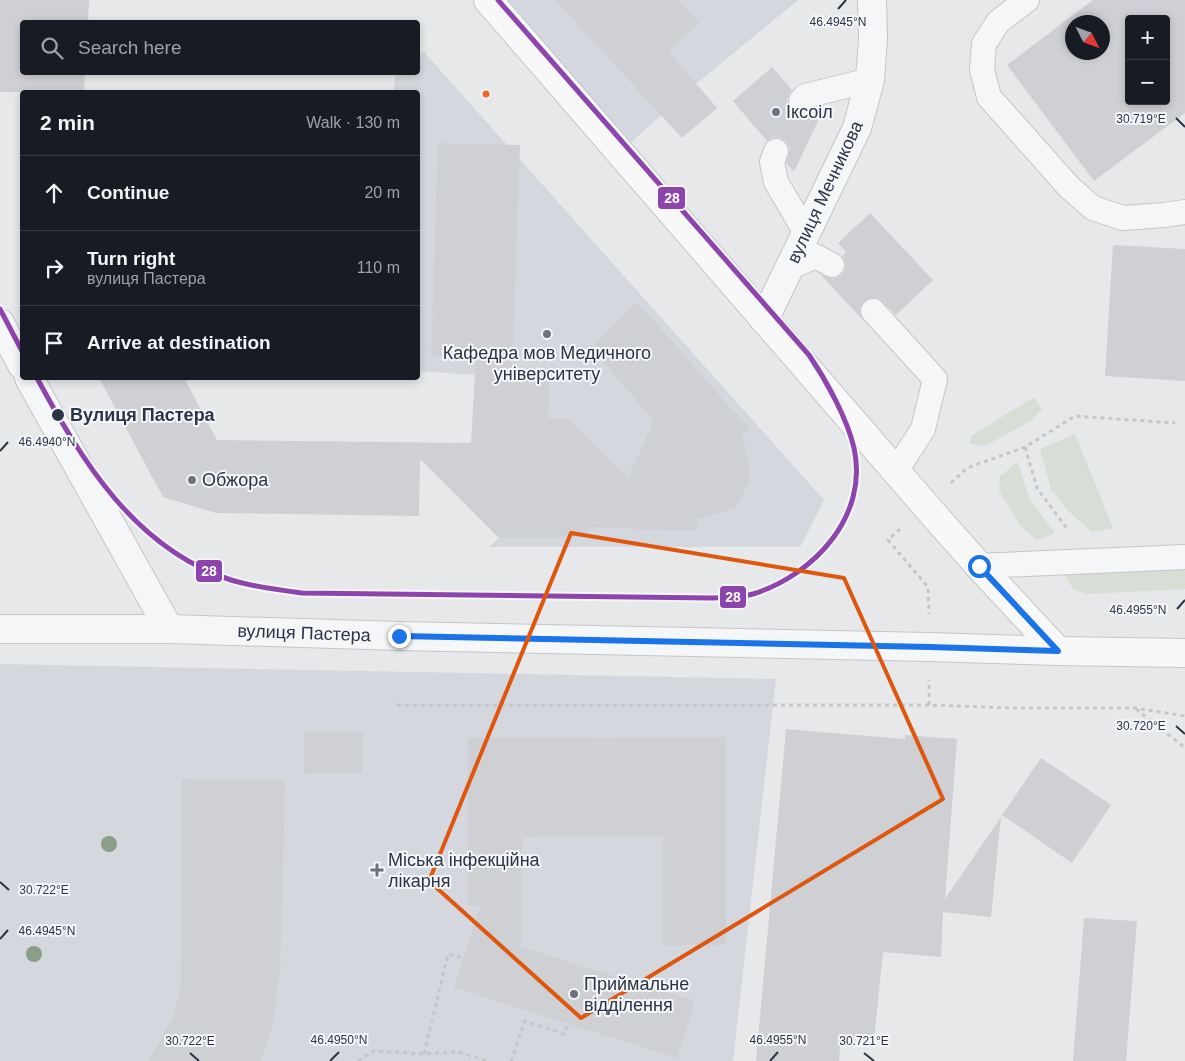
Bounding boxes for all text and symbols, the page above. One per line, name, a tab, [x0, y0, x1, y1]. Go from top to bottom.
text: 46.4945°N	[810, 15, 866, 29]
north arrow	[1065, 15, 1110, 60]
map controls	[1125, 15, 1170, 105]
button: +	[1125, 15, 1170, 60]
search box	[20, 20, 420, 75]
icon: search	[38, 34, 66, 62]
text: Search here	[78, 37, 182, 58]
button: −	[1125, 60, 1170, 105]
unlabelled marker	[481, 89, 491, 99]
place label: Iксоiл	[786, 102, 833, 122]
marker: Iксоiл	[770, 106, 782, 118]
text: 2 min	[40, 111, 95, 134]
text: 30.719°E	[1116, 112, 1166, 126]
text: Walk · 130 m	[306, 114, 400, 131]
street label: вулиця Мечникова	[783, 117, 867, 266]
icon: ahead	[40, 179, 68, 207]
text: Continue	[87, 182, 169, 203]
text: 20 m	[364, 184, 400, 201]
line badge: 28	[657, 186, 686, 210]
text: 28	[664, 190, 680, 206]
text: Turn right	[87, 248, 175, 269]
icon: right	[40, 254, 68, 282]
text: 110 m	[357, 259, 400, 276]
text: вулиця Пастера	[87, 270, 206, 287]
marker: Кафедра мов Медичного університету	[541, 328, 553, 340]
icon: arrive	[40, 329, 68, 357]
text: Arrive at destination	[87, 332, 271, 353]
place label: Кафедра мов Медичного університету	[443, 343, 651, 384]
place label: Вулиця Пастера	[70, 405, 216, 425]
marker: Вулиця Пастера	[50, 407, 66, 423]
text: 46.4940°N	[19, 435, 75, 449]
place label: Обжора	[202, 470, 269, 490]
marker: Обжора	[186, 474, 198, 486]
route start	[968, 555, 991, 578]
line badge: 28	[195, 559, 223, 583]
text: 28	[201, 563, 217, 579]
line badge: 28	[719, 585, 747, 609]
text: 28	[725, 589, 741, 605]
text: 46.4955°N	[1110, 603, 1166, 617]
street label: вулиця Пастера	[237, 621, 372, 645]
route end	[388, 625, 411, 648]
text: 30.720°E	[1116, 719, 1166, 733]
place label: Міська інфекційна лікарня	[388, 850, 541, 891]
marker: Міська інфекційна лікарня	[370, 863, 384, 877]
text: 30.722°E	[19, 883, 69, 897]
text: 46.4945°N	[19, 924, 75, 938]
place label: Приймальне відділення	[584, 974, 689, 1015]
marker: Приймальне відділення	[568, 988, 580, 1000]
text: 46.4950°N	[311, 1033, 367, 1047]
text: 46.4955°N	[750, 1033, 806, 1047]
text: 30.722°E	[165, 1034, 215, 1048]
text: 30.721°E	[839, 1034, 889, 1048]

